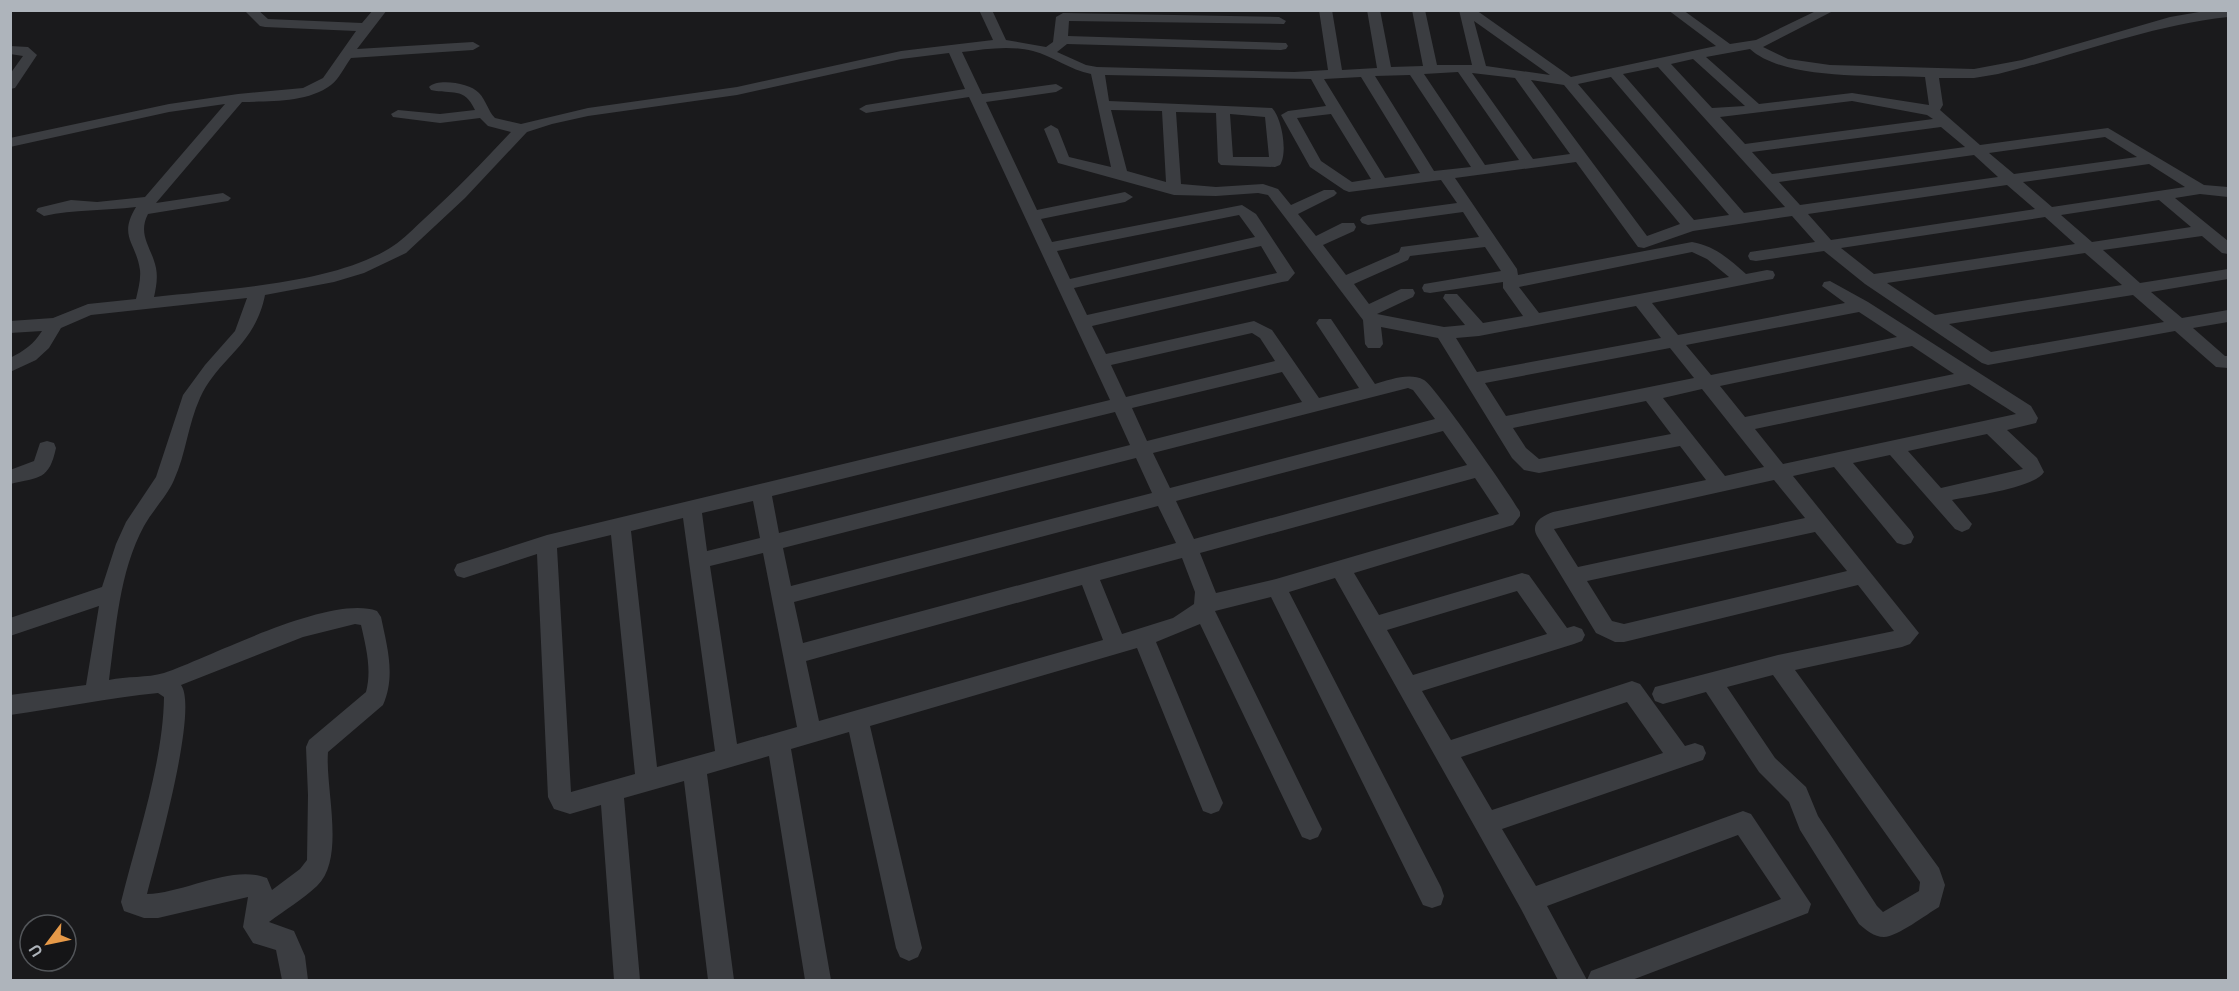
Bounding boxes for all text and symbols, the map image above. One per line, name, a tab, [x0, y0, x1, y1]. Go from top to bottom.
north arrow	[18, 913, 78, 973]
text: U	[24, 941, 47, 961]

